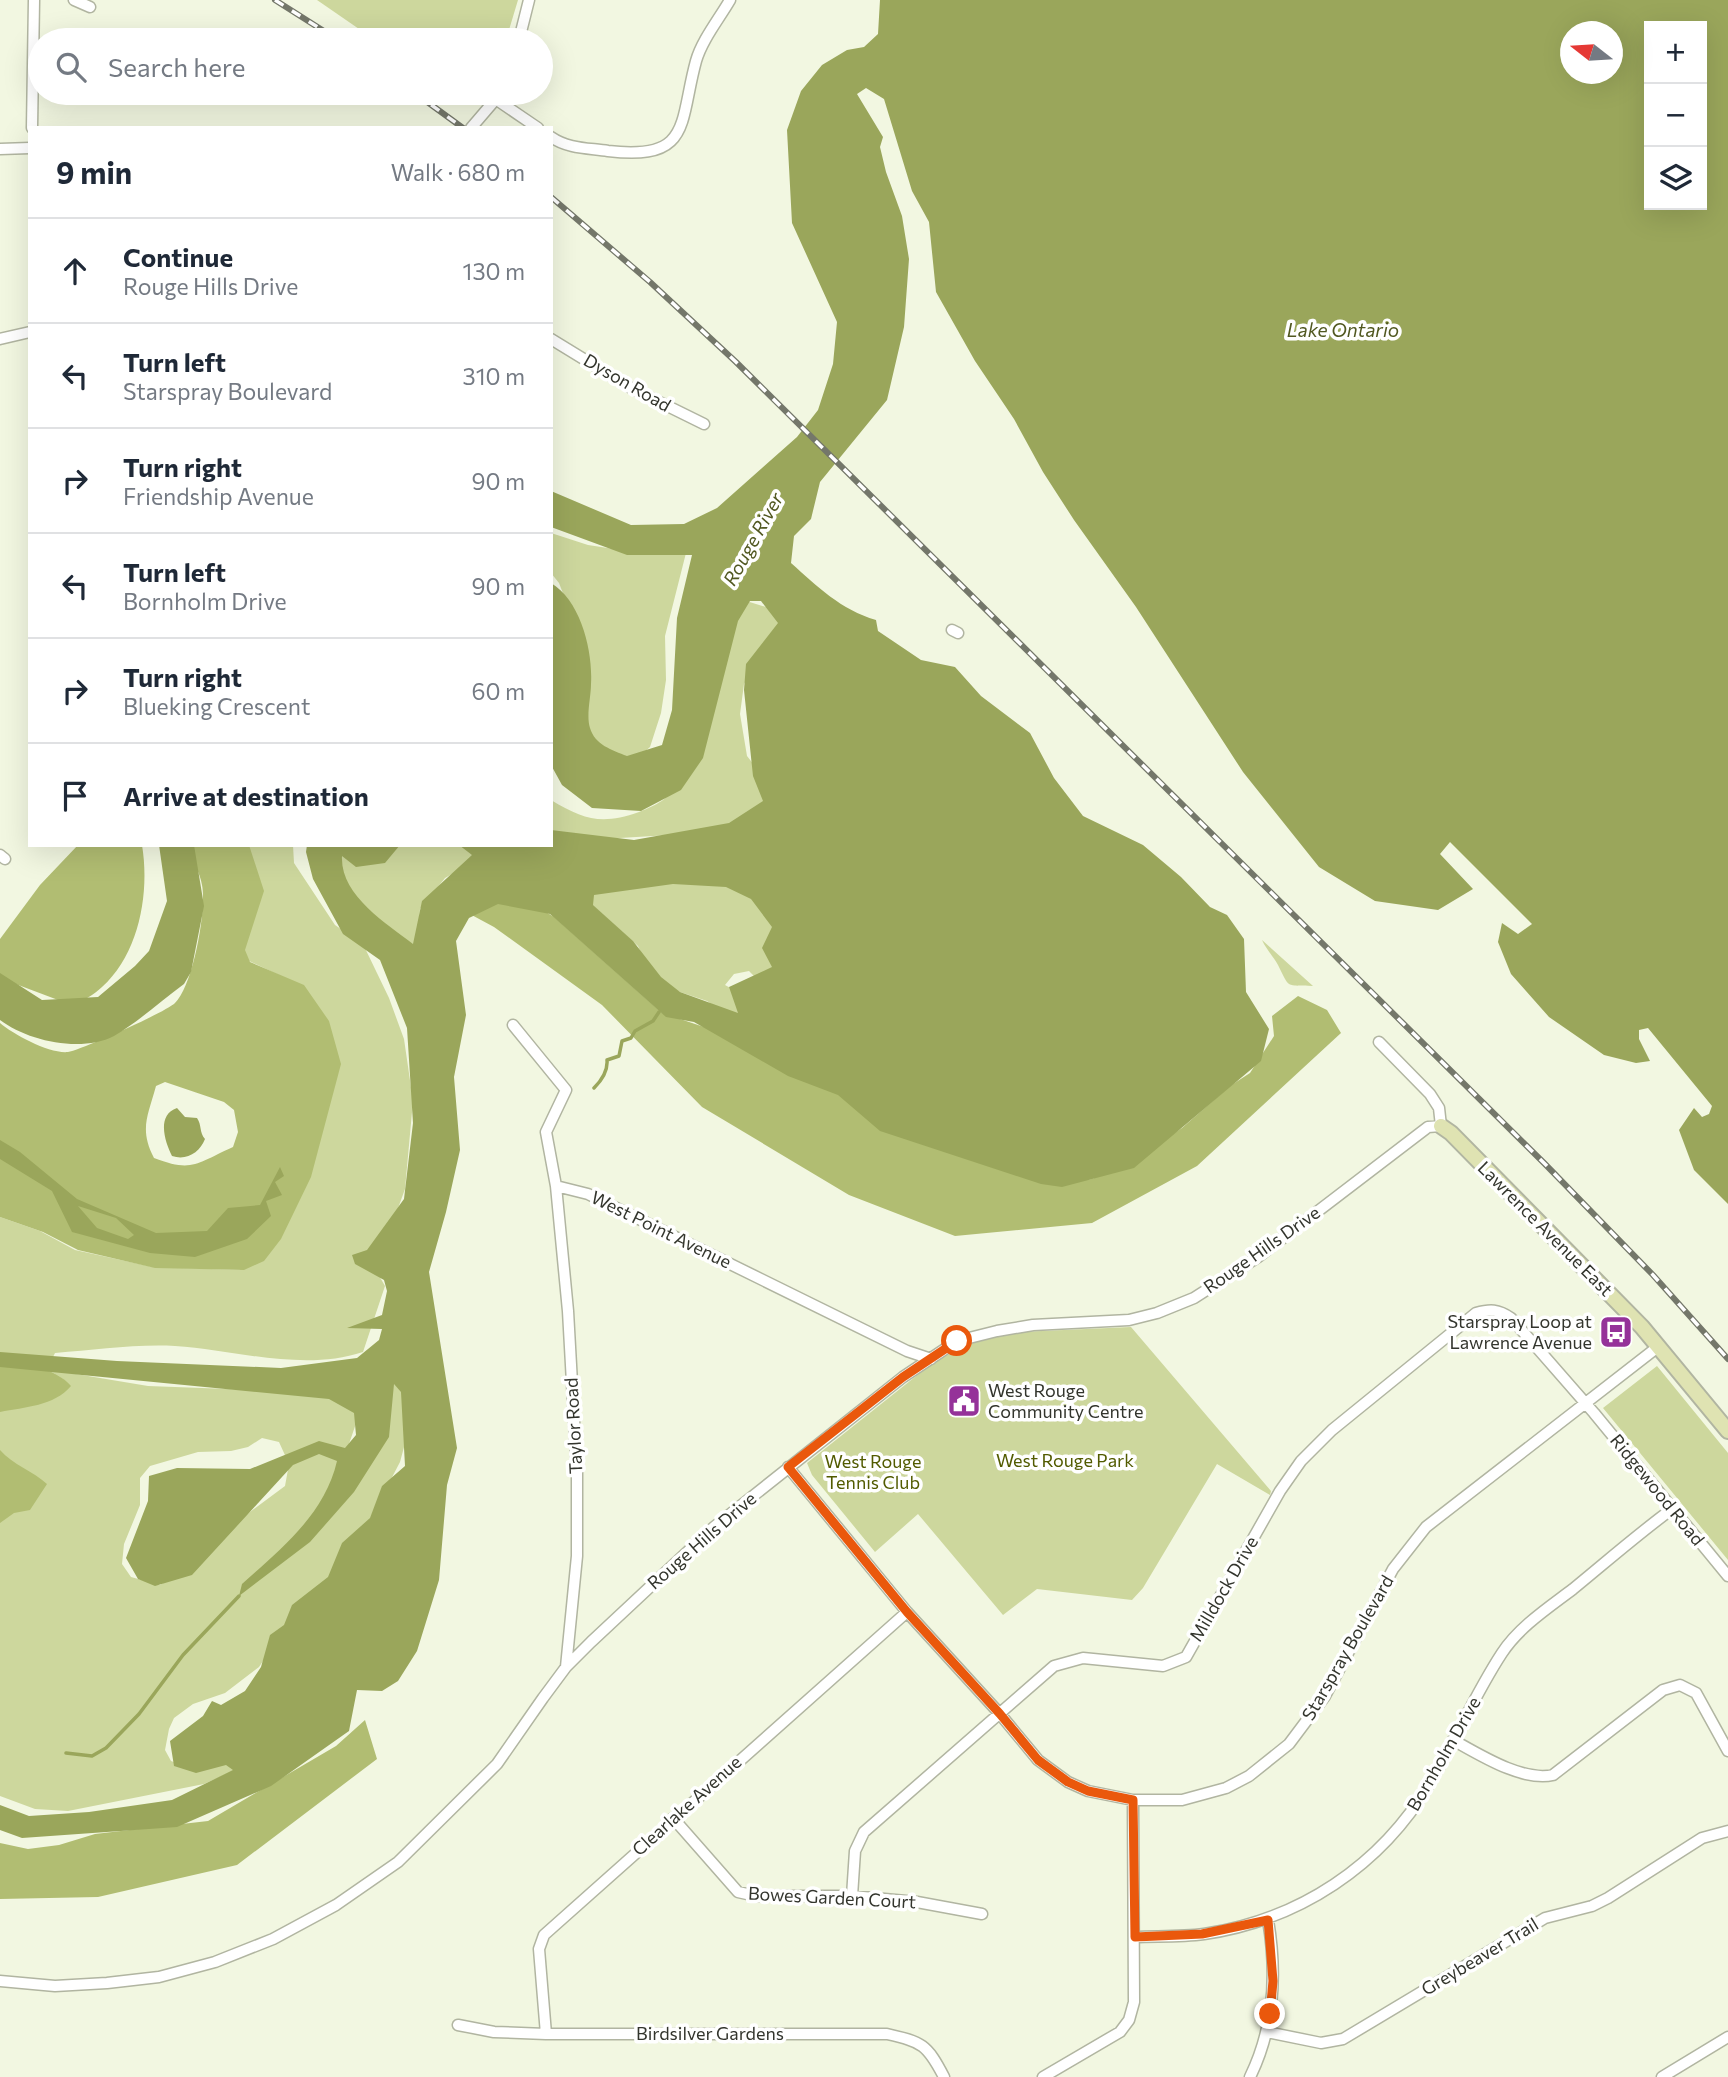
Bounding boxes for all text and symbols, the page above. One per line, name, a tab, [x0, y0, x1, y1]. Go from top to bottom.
north arrow	[1560, 21, 1623, 84]
map controls	[1644, 21, 1707, 210]
button: +	[1644, 21, 1707, 84]
search box	[28, 28, 553, 105]
icon: search	[52, 48, 90, 86]
text: Search here	[108, 51, 246, 82]
button: −	[1644, 84, 1707, 147]
button: layers	[1644, 147, 1707, 210]
text: 9 min	[56, 153, 132, 190]
text: Walk · 680 m	[391, 158, 525, 186]
text: Continue	[123, 241, 233, 272]
icon: ahead	[56, 252, 94, 290]
text: 130 m	[463, 257, 525, 285]
text: Rouge Hills Drive	[123, 272, 298, 300]
water label: Lake Ontario	[1287, 318, 1399, 341]
text: Turn left	[123, 346, 226, 377]
street label: Dyson Road	[580, 348, 675, 416]
icon: left	[56, 357, 94, 395]
text: 310 m	[463, 362, 525, 390]
text: Starspray Boulevard	[123, 377, 332, 405]
text: Turn right	[123, 451, 242, 482]
icon: right	[56, 462, 94, 500]
text: 90 m	[472, 467, 525, 495]
text: Friendship Avenue	[123, 482, 314, 510]
water label: Rouge River	[718, 487, 788, 589]
text: Turn left	[123, 556, 226, 587]
icon: left	[56, 567, 94, 605]
text: 90 m	[472, 572, 525, 600]
text: Bornholm Drive	[123, 587, 287, 615]
text: Turn right	[123, 661, 242, 692]
icon: right	[56, 672, 94, 710]
text: 60 m	[472, 677, 525, 705]
text: Blueking Crescent	[123, 692, 310, 720]
icon: arrive	[56, 777, 94, 815]
text: Arrive at destination	[123, 780, 369, 811]
street label: Lawrence Avenue East	[1474, 1156, 1618, 1300]
street label: West Point Avenue	[588, 1186, 735, 1273]
street label: Rouge Hills Drive	[1199, 1201, 1324, 1298]
place label: Starspray Loop at Lawrence Avenue	[1447, 1310, 1592, 1353]
bus stop icon: Starspray Loop at Lawrence Avenue	[1597, 1313, 1635, 1351]
route start	[941, 1325, 972, 1356]
street label: Taylor Road	[559, 1377, 587, 1475]
place label: West Rouge Community Centre	[988, 1379, 1144, 1422]
public building icon: West Rouge Community Centre	[945, 1382, 983, 1420]
street label: Ridgewood Road	[1606, 1429, 1710, 1550]
park label: West Rouge Park	[996, 1449, 1134, 1471]
park label: West Rouge Tennis Club	[825, 1450, 921, 1493]
street label: Rouge Hills Drive	[642, 1487, 760, 1594]
street label: Milldock Drive	[1184, 1532, 1262, 1645]
street label: Starspray Boulevard	[1297, 1571, 1398, 1724]
street label: Bornholm Drive	[1402, 1692, 1485, 1815]
street label: Clearlake Avenue	[627, 1750, 745, 1860]
street label: Bowes Garden Court	[748, 1882, 917, 1912]
street label: Greybeaver Trail	[1417, 1913, 1542, 2000]
route end	[1254, 1998, 1285, 2029]
street label: Birdsilver Gardens	[636, 2022, 784, 2044]

